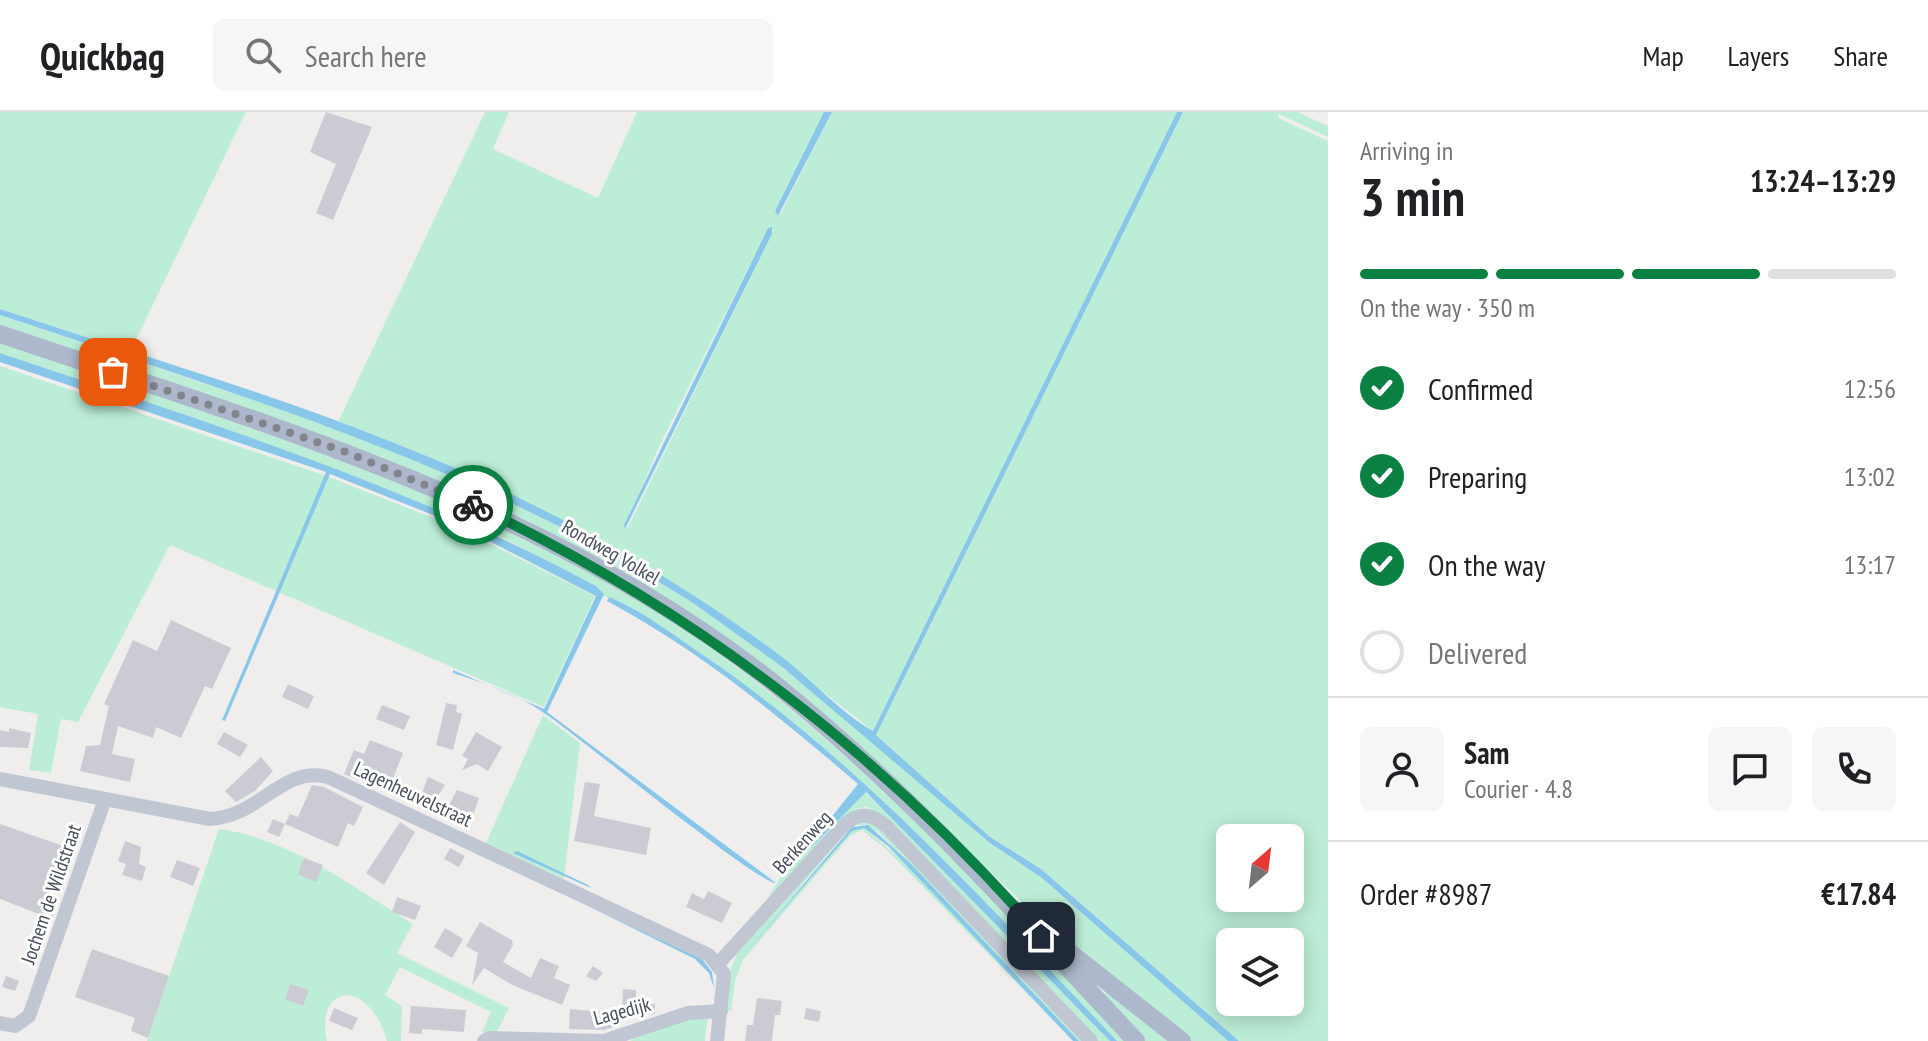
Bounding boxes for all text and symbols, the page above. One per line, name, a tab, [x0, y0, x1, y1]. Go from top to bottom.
search box	[213, 19, 773, 91]
text: Quickbag	[40, 31, 165, 80]
icon: search	[241, 33, 285, 77]
text: Search here	[305, 36, 427, 75]
text: Map	[1642, 37, 1684, 74]
text: Layers	[1728, 37, 1789, 74]
text: Share	[1833, 37, 1888, 74]
text: Arriving in	[1360, 134, 1453, 167]
text: 13:24–13:29	[1750, 161, 1896, 200]
text: 3 min	[1360, 163, 1465, 230]
text: On the way · 350 m	[1360, 291, 1535, 324]
pin	[79, 338, 147, 406]
icon: bag	[91, 350, 135, 394]
icon: check	[1360, 366, 1404, 410]
text: Confirmed	[1428, 369, 1533, 408]
text: 12:56	[1844, 372, 1896, 405]
icon: check	[1360, 454, 1404, 498]
text: Preparing	[1428, 457, 1527, 496]
text: 13:02	[1844, 460, 1896, 493]
courier	[433, 465, 513, 545]
icon: bike	[451, 483, 495, 527]
street label: Rondweg Volkel	[557, 513, 665, 591]
icon: check	[1360, 542, 1404, 586]
text: On the way	[1428, 545, 1545, 584]
text: 13:17	[1844, 548, 1896, 581]
text: Delivered	[1428, 633, 1527, 672]
button: person	[1360, 727, 1444, 811]
button: chat	[1708, 727, 1792, 811]
button: phone	[1812, 727, 1896, 811]
text: Sam	[1464, 733, 1509, 772]
street label: Lagenheuvelstraat	[350, 755, 477, 833]
text: Courier · 4.8	[1464, 772, 1573, 805]
street label: Berkenweg	[767, 805, 837, 879]
street label: Jochem de Wildstraat	[15, 820, 87, 968]
north arrow	[1216, 824, 1304, 912]
map controls	[1216, 824, 1304, 1016]
text: Order #8987	[1360, 874, 1492, 913]
text: €17.84	[1821, 874, 1896, 913]
pin	[1007, 902, 1075, 970]
icon: home	[1019, 914, 1063, 958]
button: layers	[1216, 928, 1304, 1016]
street label: Lagedijk	[591, 991, 654, 1031]

